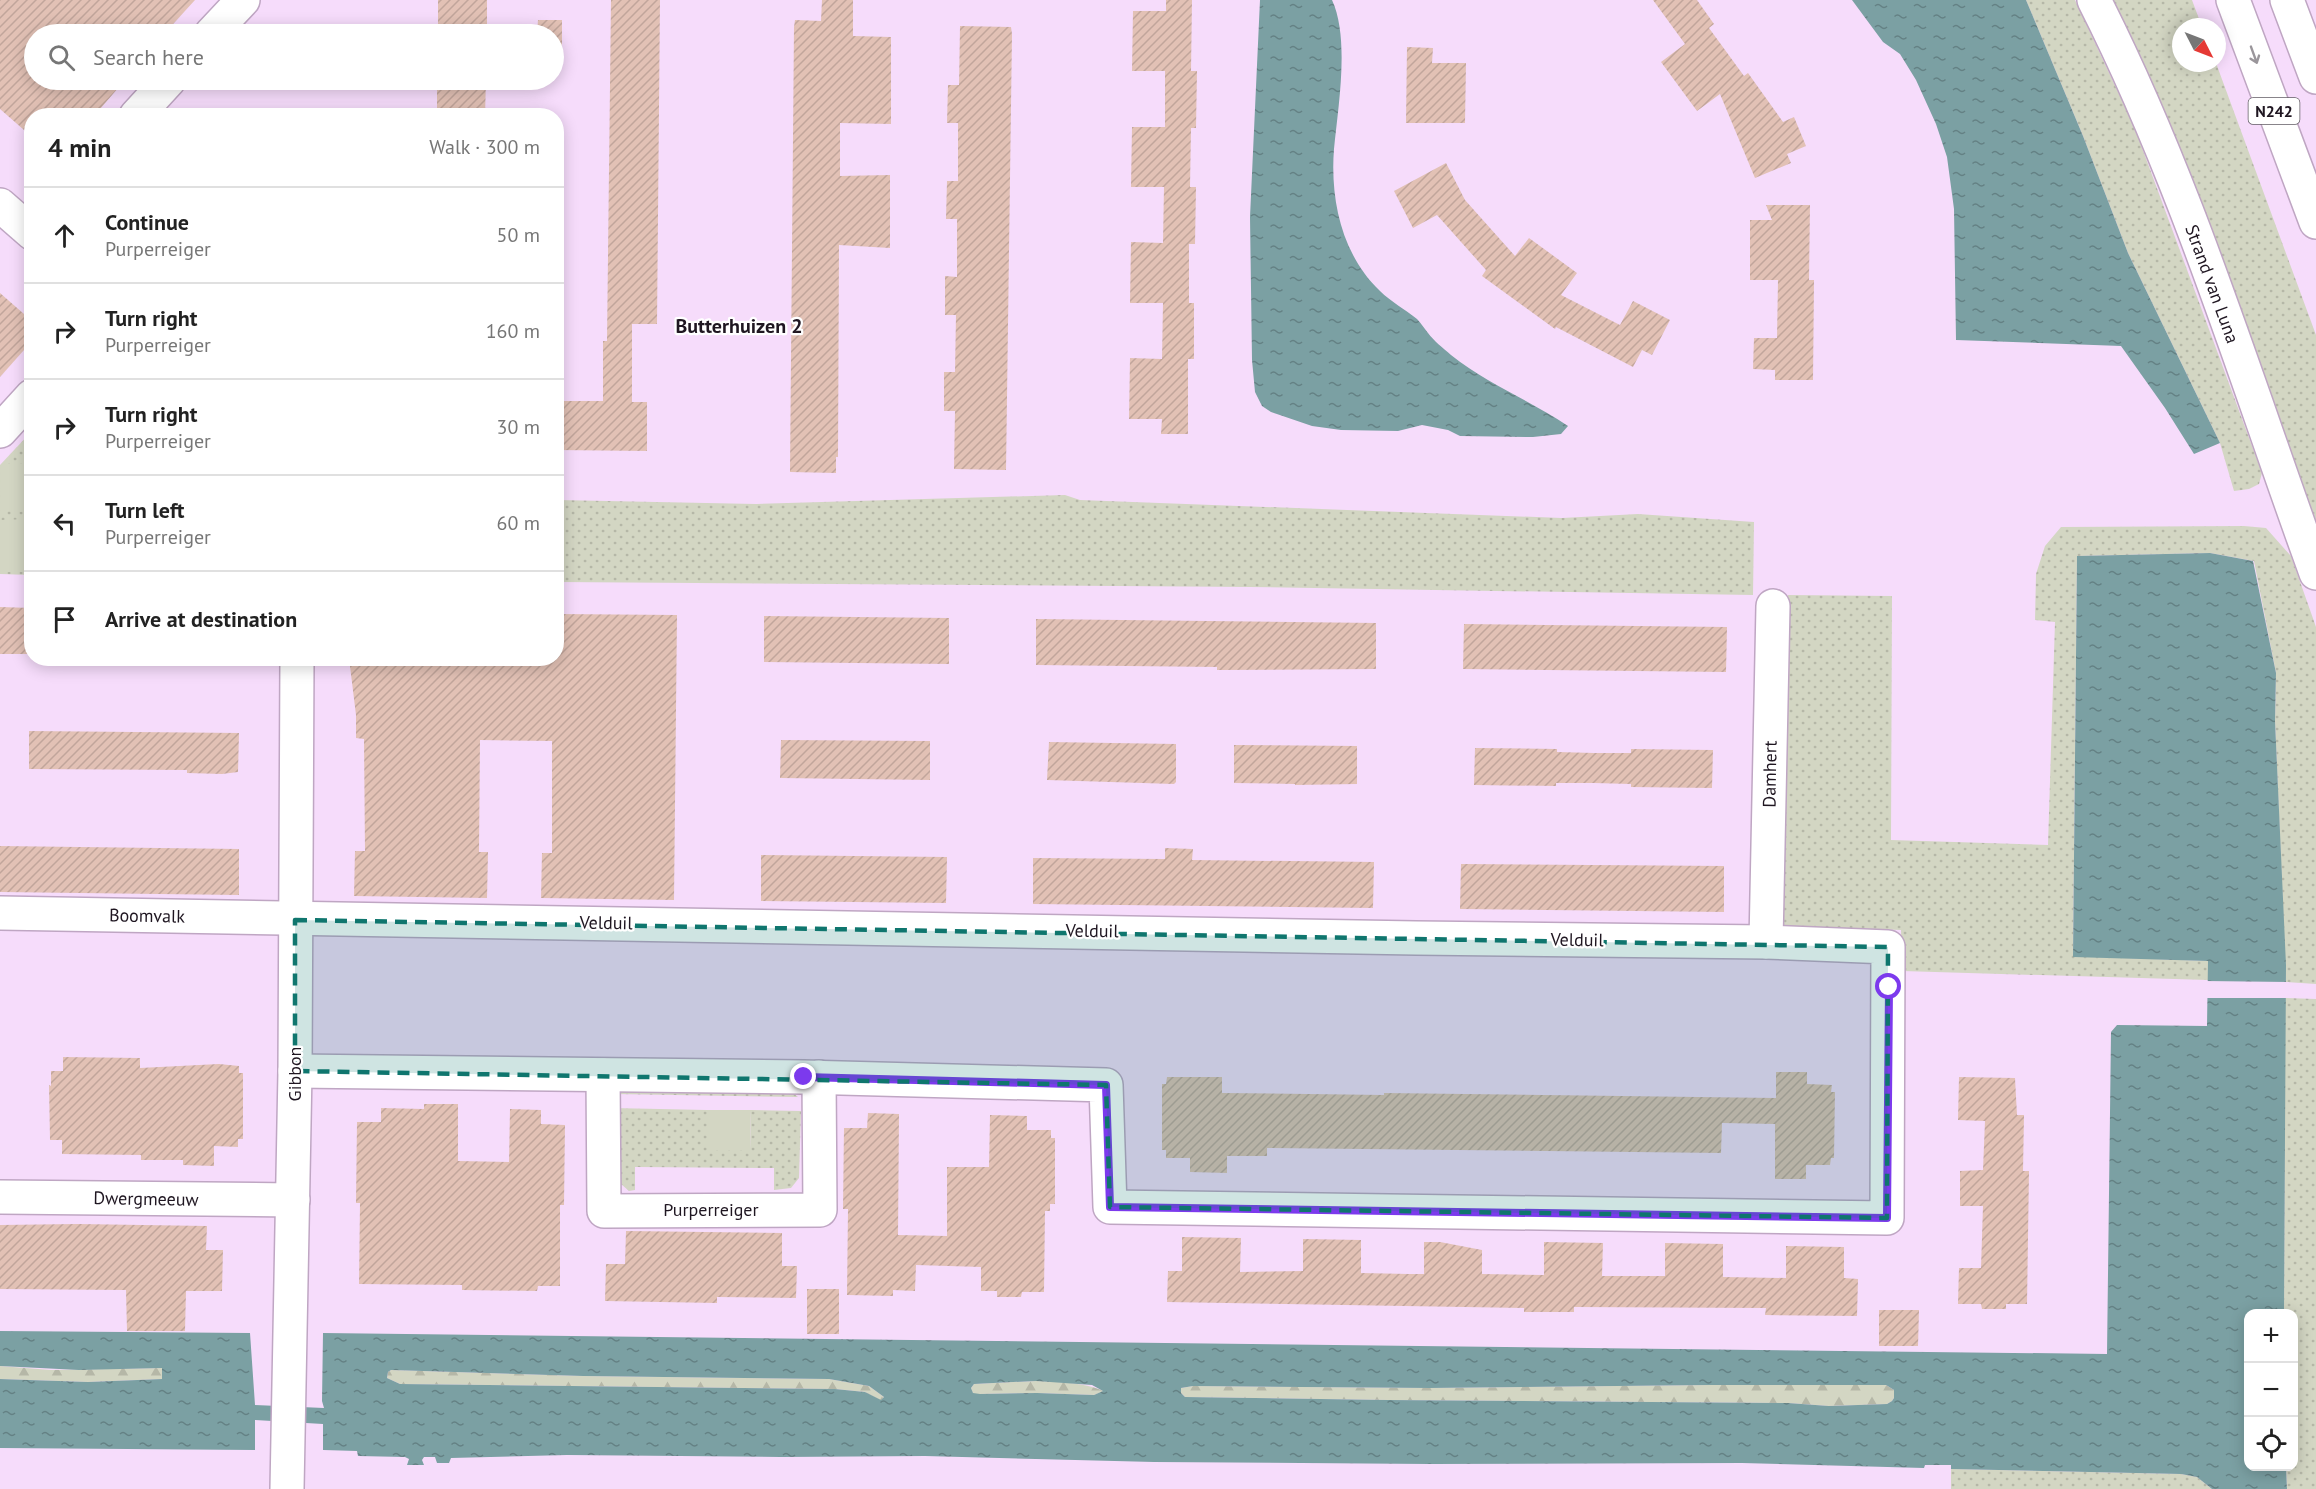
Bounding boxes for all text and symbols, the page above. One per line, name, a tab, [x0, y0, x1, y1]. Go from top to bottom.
north arrow	[2172, 18, 2226, 72]
search box	[24, 24, 564, 90]
icon: search	[45, 41, 78, 74]
text: Search here	[93, 43, 204, 71]
one-way arrow	[2249, 45, 2260, 64]
road number: N242	[2248, 98, 2300, 124]
text: 4 min	[48, 131, 111, 164]
text: Walk · 300 m	[429, 134, 540, 160]
text: Continue	[105, 208, 189, 236]
icon: ahead	[48, 219, 81, 252]
street label: Strand van Luna	[2180, 221, 2245, 346]
text: 50 m	[497, 222, 540, 248]
text: Purperreiger	[105, 236, 211, 262]
text: Turn right	[105, 304, 197, 332]
district label: Butterhuizen 2	[676, 313, 802, 339]
icon: right	[48, 315, 81, 348]
text: 160 m	[486, 318, 540, 344]
text: Purperreiger	[105, 332, 211, 358]
text: Turn right	[105, 400, 197, 428]
icon: right	[48, 411, 81, 444]
text: 30 m	[497, 414, 540, 440]
text: Purperreiger	[105, 428, 211, 454]
text: Turn left	[105, 496, 185, 524]
icon: left	[48, 507, 81, 540]
text: 60 m	[497, 510, 540, 536]
text: Purperreiger	[105, 524, 211, 550]
icon: arrive	[48, 603, 81, 636]
text: Arrive at destination	[105, 605, 297, 633]
street label: Damhert	[1757, 740, 1782, 808]
street label: Boomvalk	[109, 903, 186, 928]
street label: Velduil	[578, 911, 633, 934]
street label: Velduil	[1064, 919, 1119, 942]
street label: Velduil	[1549, 928, 1604, 951]
route start	[1875, 973, 1901, 999]
street label: Gibbon	[283, 1047, 306, 1101]
route end	[790, 1063, 816, 1089]
street label: Dwergmeeuw	[93, 1186, 200, 1211]
street label: Purperreiger	[663, 1198, 759, 1221]
map controls	[2244, 1309, 2298, 1471]
button: +	[2244, 1309, 2298, 1363]
button: −	[2244, 1363, 2298, 1417]
button: locate	[2244, 1417, 2298, 1471]

